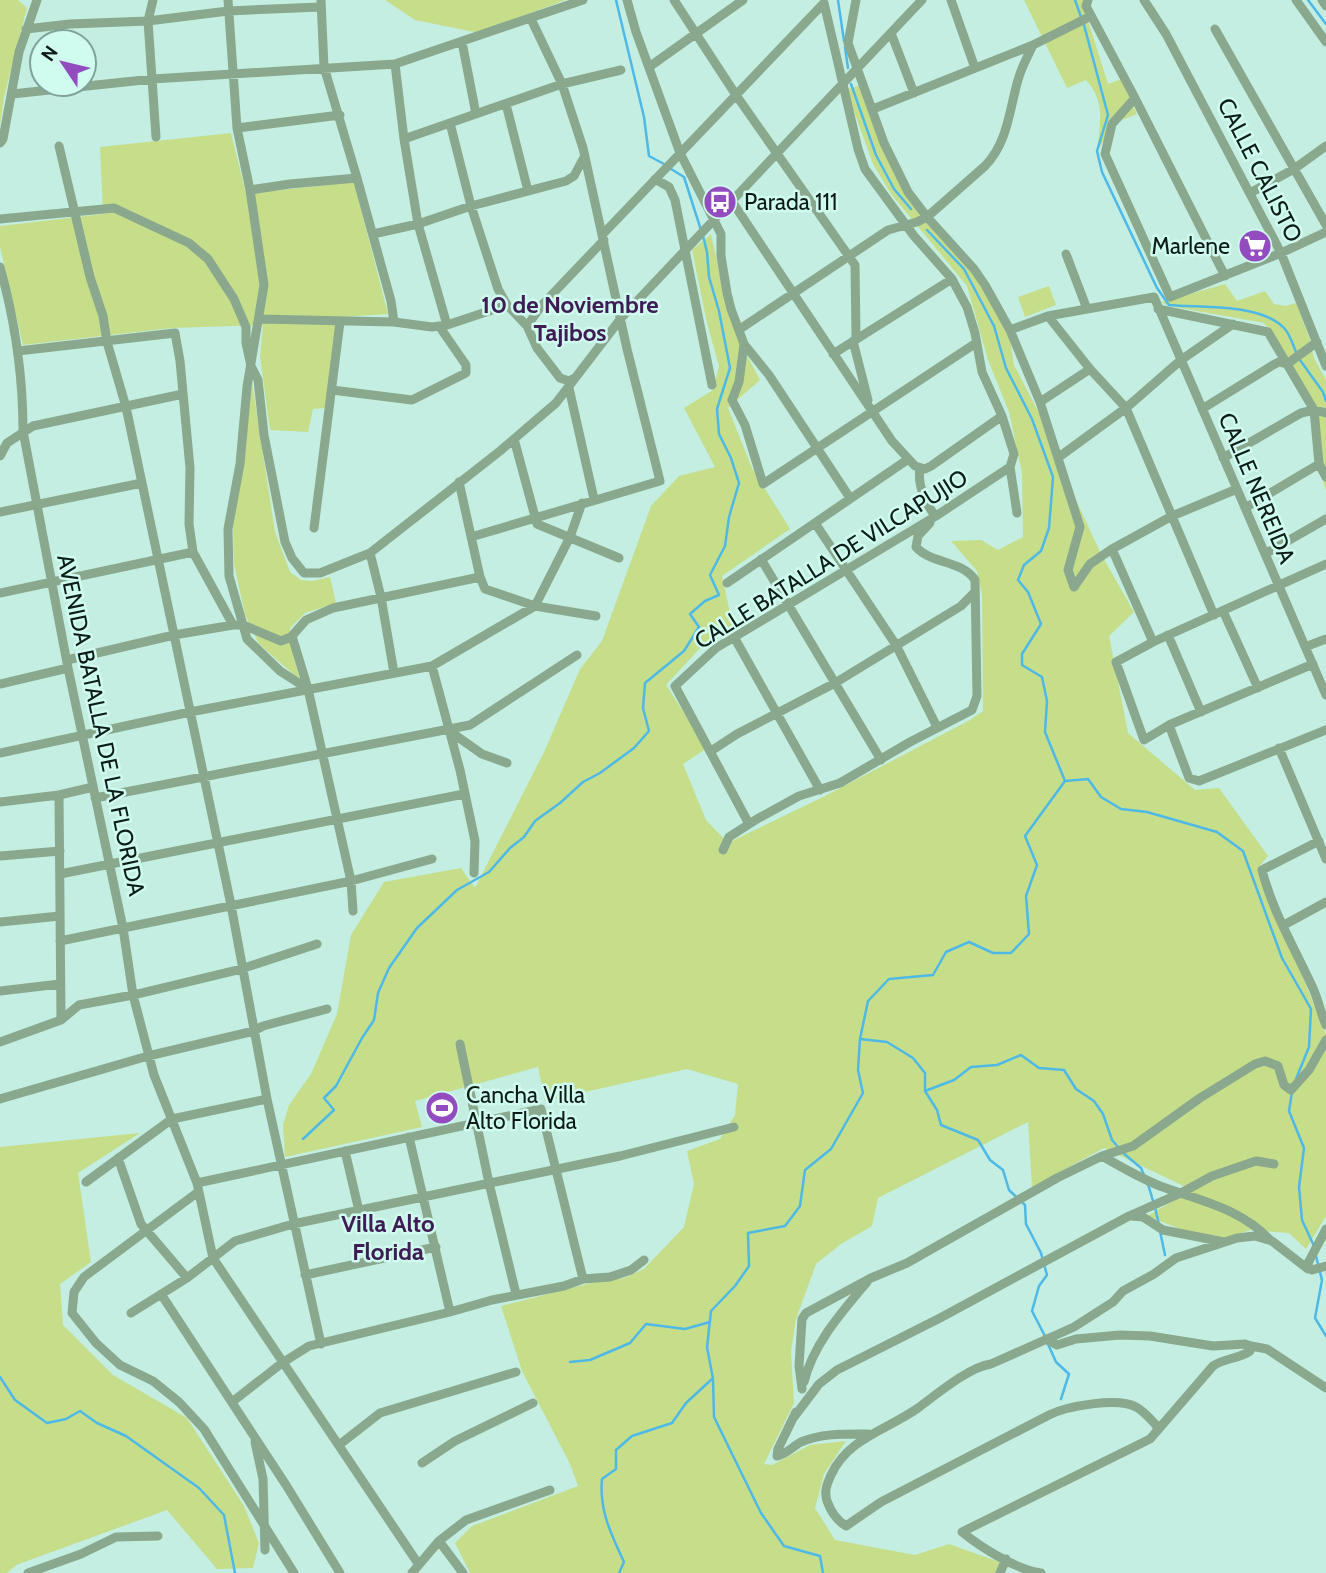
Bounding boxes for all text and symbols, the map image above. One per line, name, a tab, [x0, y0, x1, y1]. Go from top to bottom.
north arrow	[28, 28, 98, 98]
text: N	[36, 41, 63, 66]
street label: CALLE CALISTO	[1212, 93, 1308, 247]
bus stop icon: Parada 111	[701, 183, 739, 221]
place label: Parada 111	[744, 188, 838, 216]
supermarket icon: Marlene	[1236, 227, 1274, 265]
place label: Marlene	[1151, 232, 1230, 260]
district label: 10 de Noviembre Tajibos	[481, 290, 659, 347]
street label: CALLE NEREIDA	[1213, 408, 1301, 568]
street label: CALLE BATALLA DE VILCAPUJIO	[689, 463, 973, 655]
street label: AVENIDA BATALLA DE LA FLORIDA	[51, 552, 151, 898]
place label: Cancha Villa Alto Florida	[466, 1081, 585, 1135]
sports icon: Cancha Villa Alto Florida	[423, 1089, 461, 1127]
district label: Villa Alto Florida	[341, 1209, 435, 1266]

